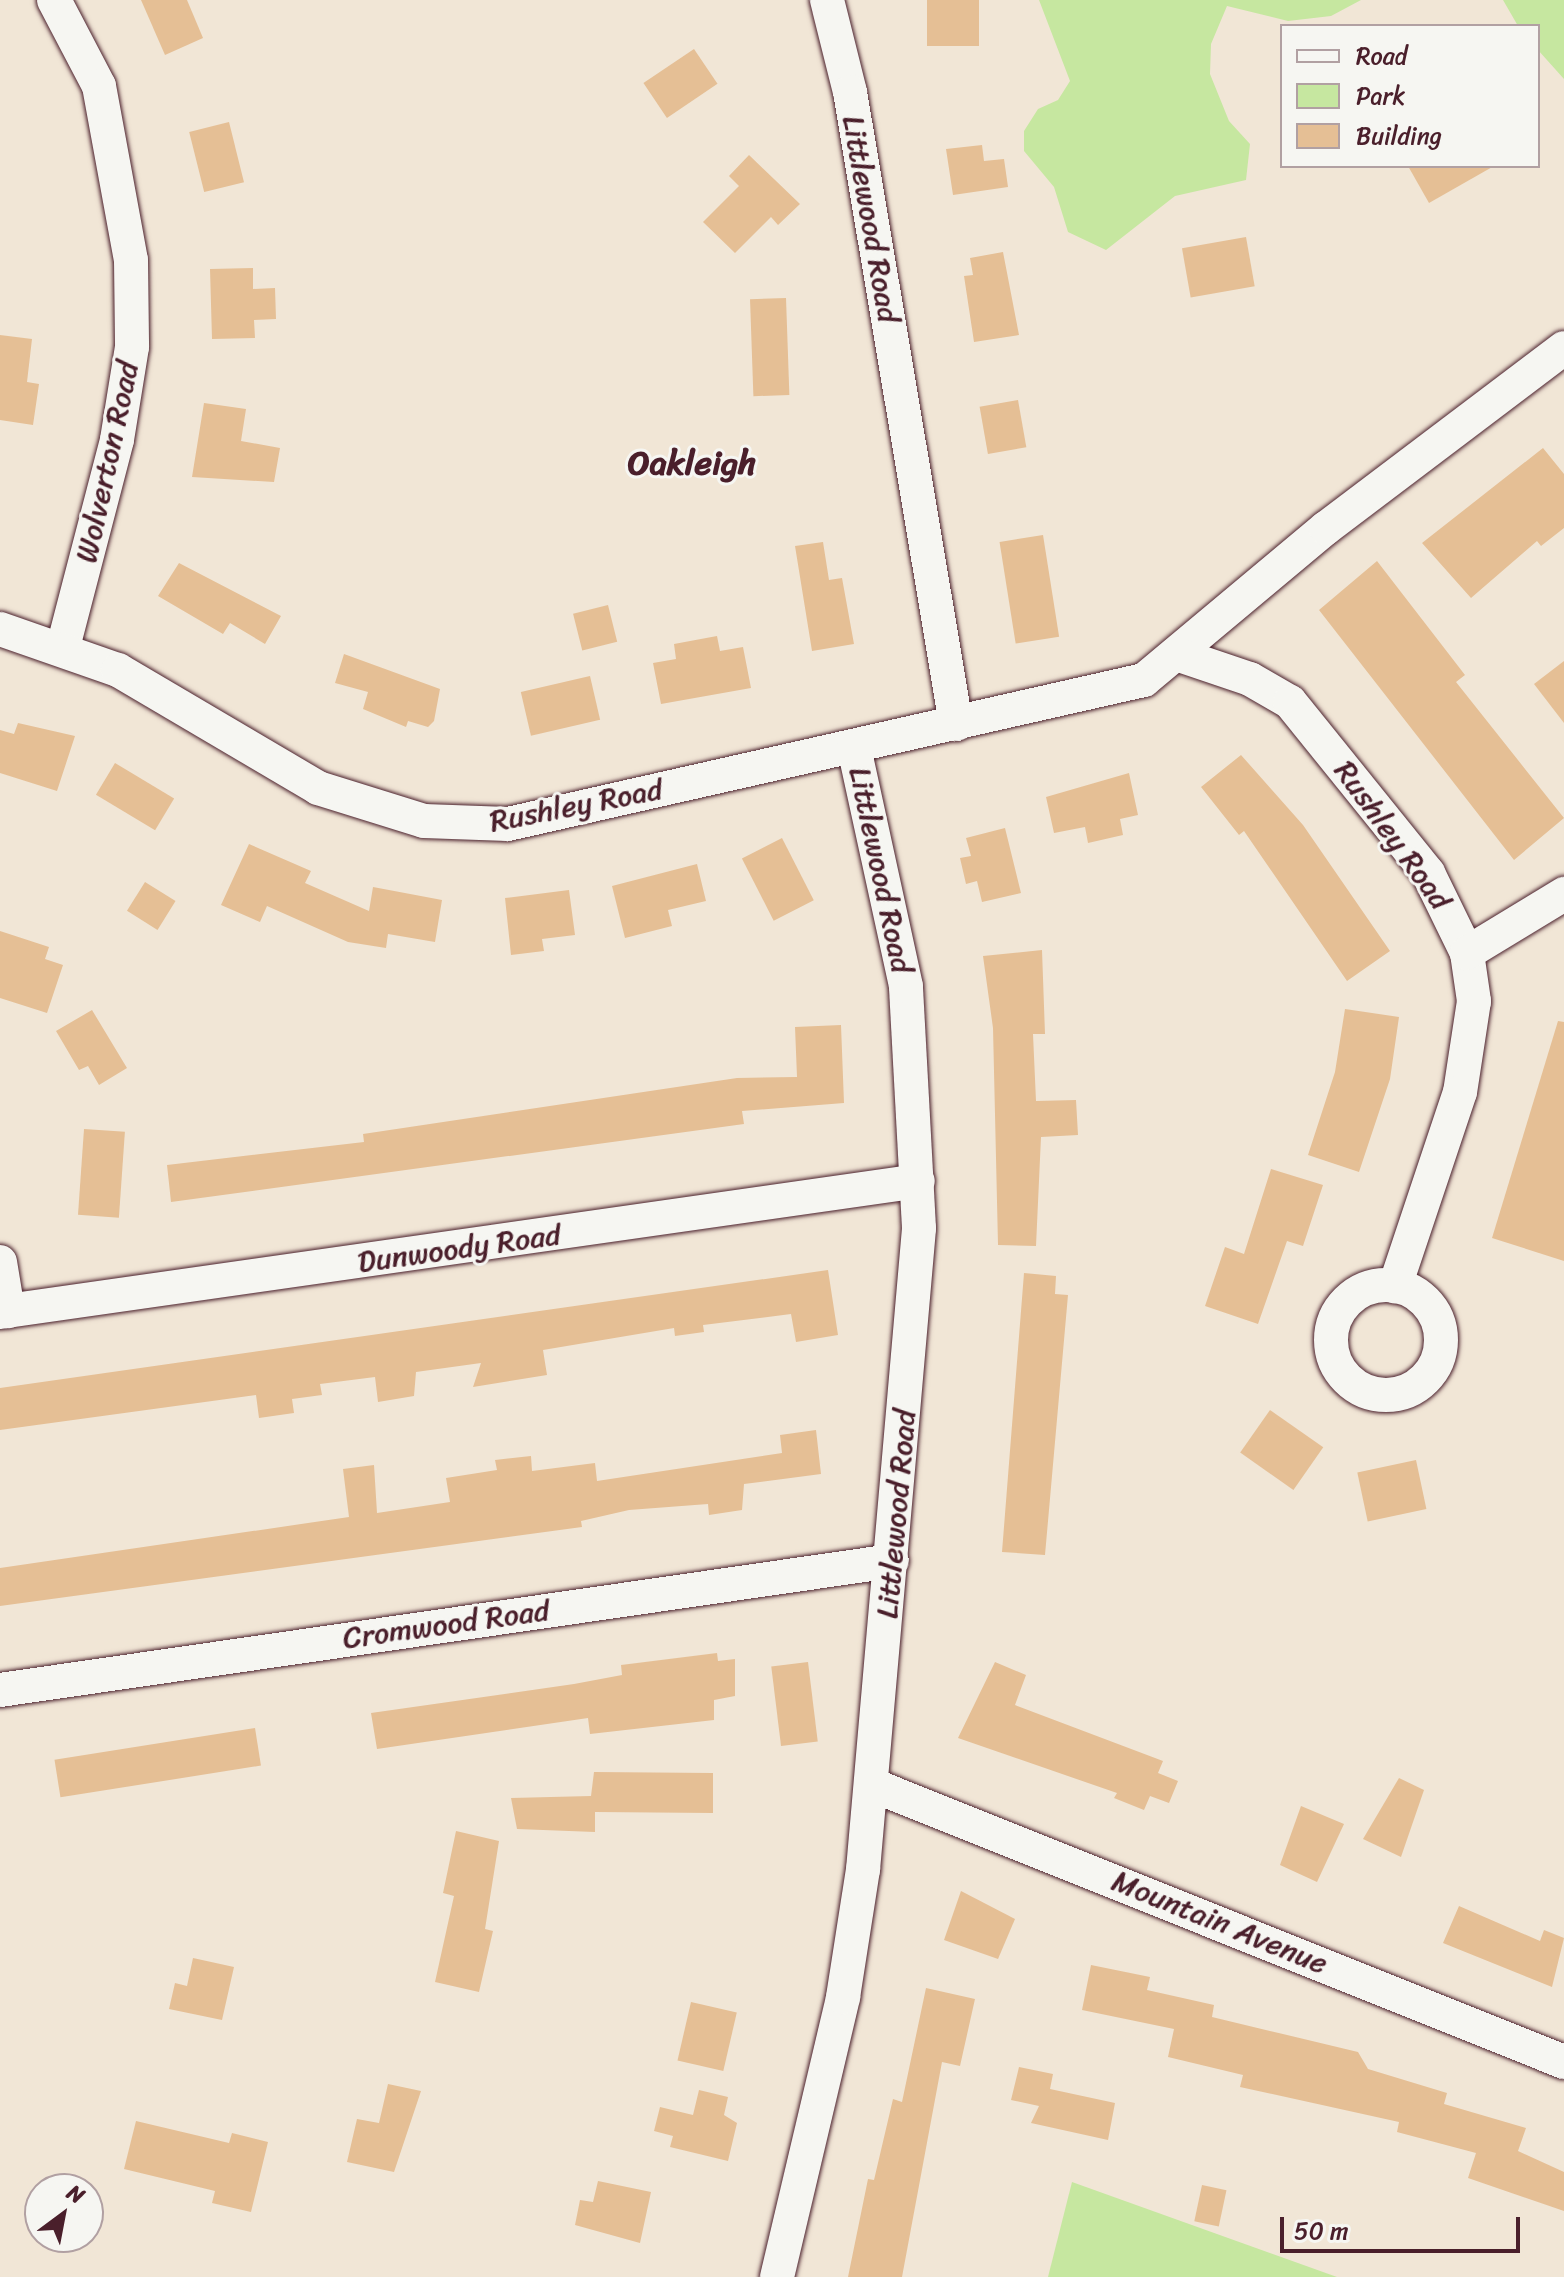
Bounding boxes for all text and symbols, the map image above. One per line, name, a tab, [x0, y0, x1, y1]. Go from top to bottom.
legend	[1280, 24, 1540, 168]
text: Road	[1356, 35, 1407, 77]
text: Park	[1356, 75, 1405, 117]
street label: Littlewood Road	[835, 113, 907, 325]
text: Building	[1356, 115, 1442, 157]
street label: Wolverton Road	[68, 358, 146, 566]
district label: Oakleigh	[628, 444, 756, 484]
street label: Rushley Road	[1327, 753, 1459, 917]
street label: Littlewood Road	[842, 764, 920, 976]
street label: Rushley Road	[486, 771, 666, 839]
street label: Dunwoody Road	[355, 1216, 563, 1280]
street label: Littlewood Road	[869, 1408, 923, 1620]
street label: Cromwood Road	[340, 1592, 552, 1656]
street label: Mountain Avenue	[1107, 1863, 1333, 1981]
north arrow	[24, 2173, 104, 2253]
text: N	[59, 2173, 93, 2214]
scale bar	[1284, 2201, 1524, 2251]
text: 50 m	[1294, 2210, 1349, 2252]

